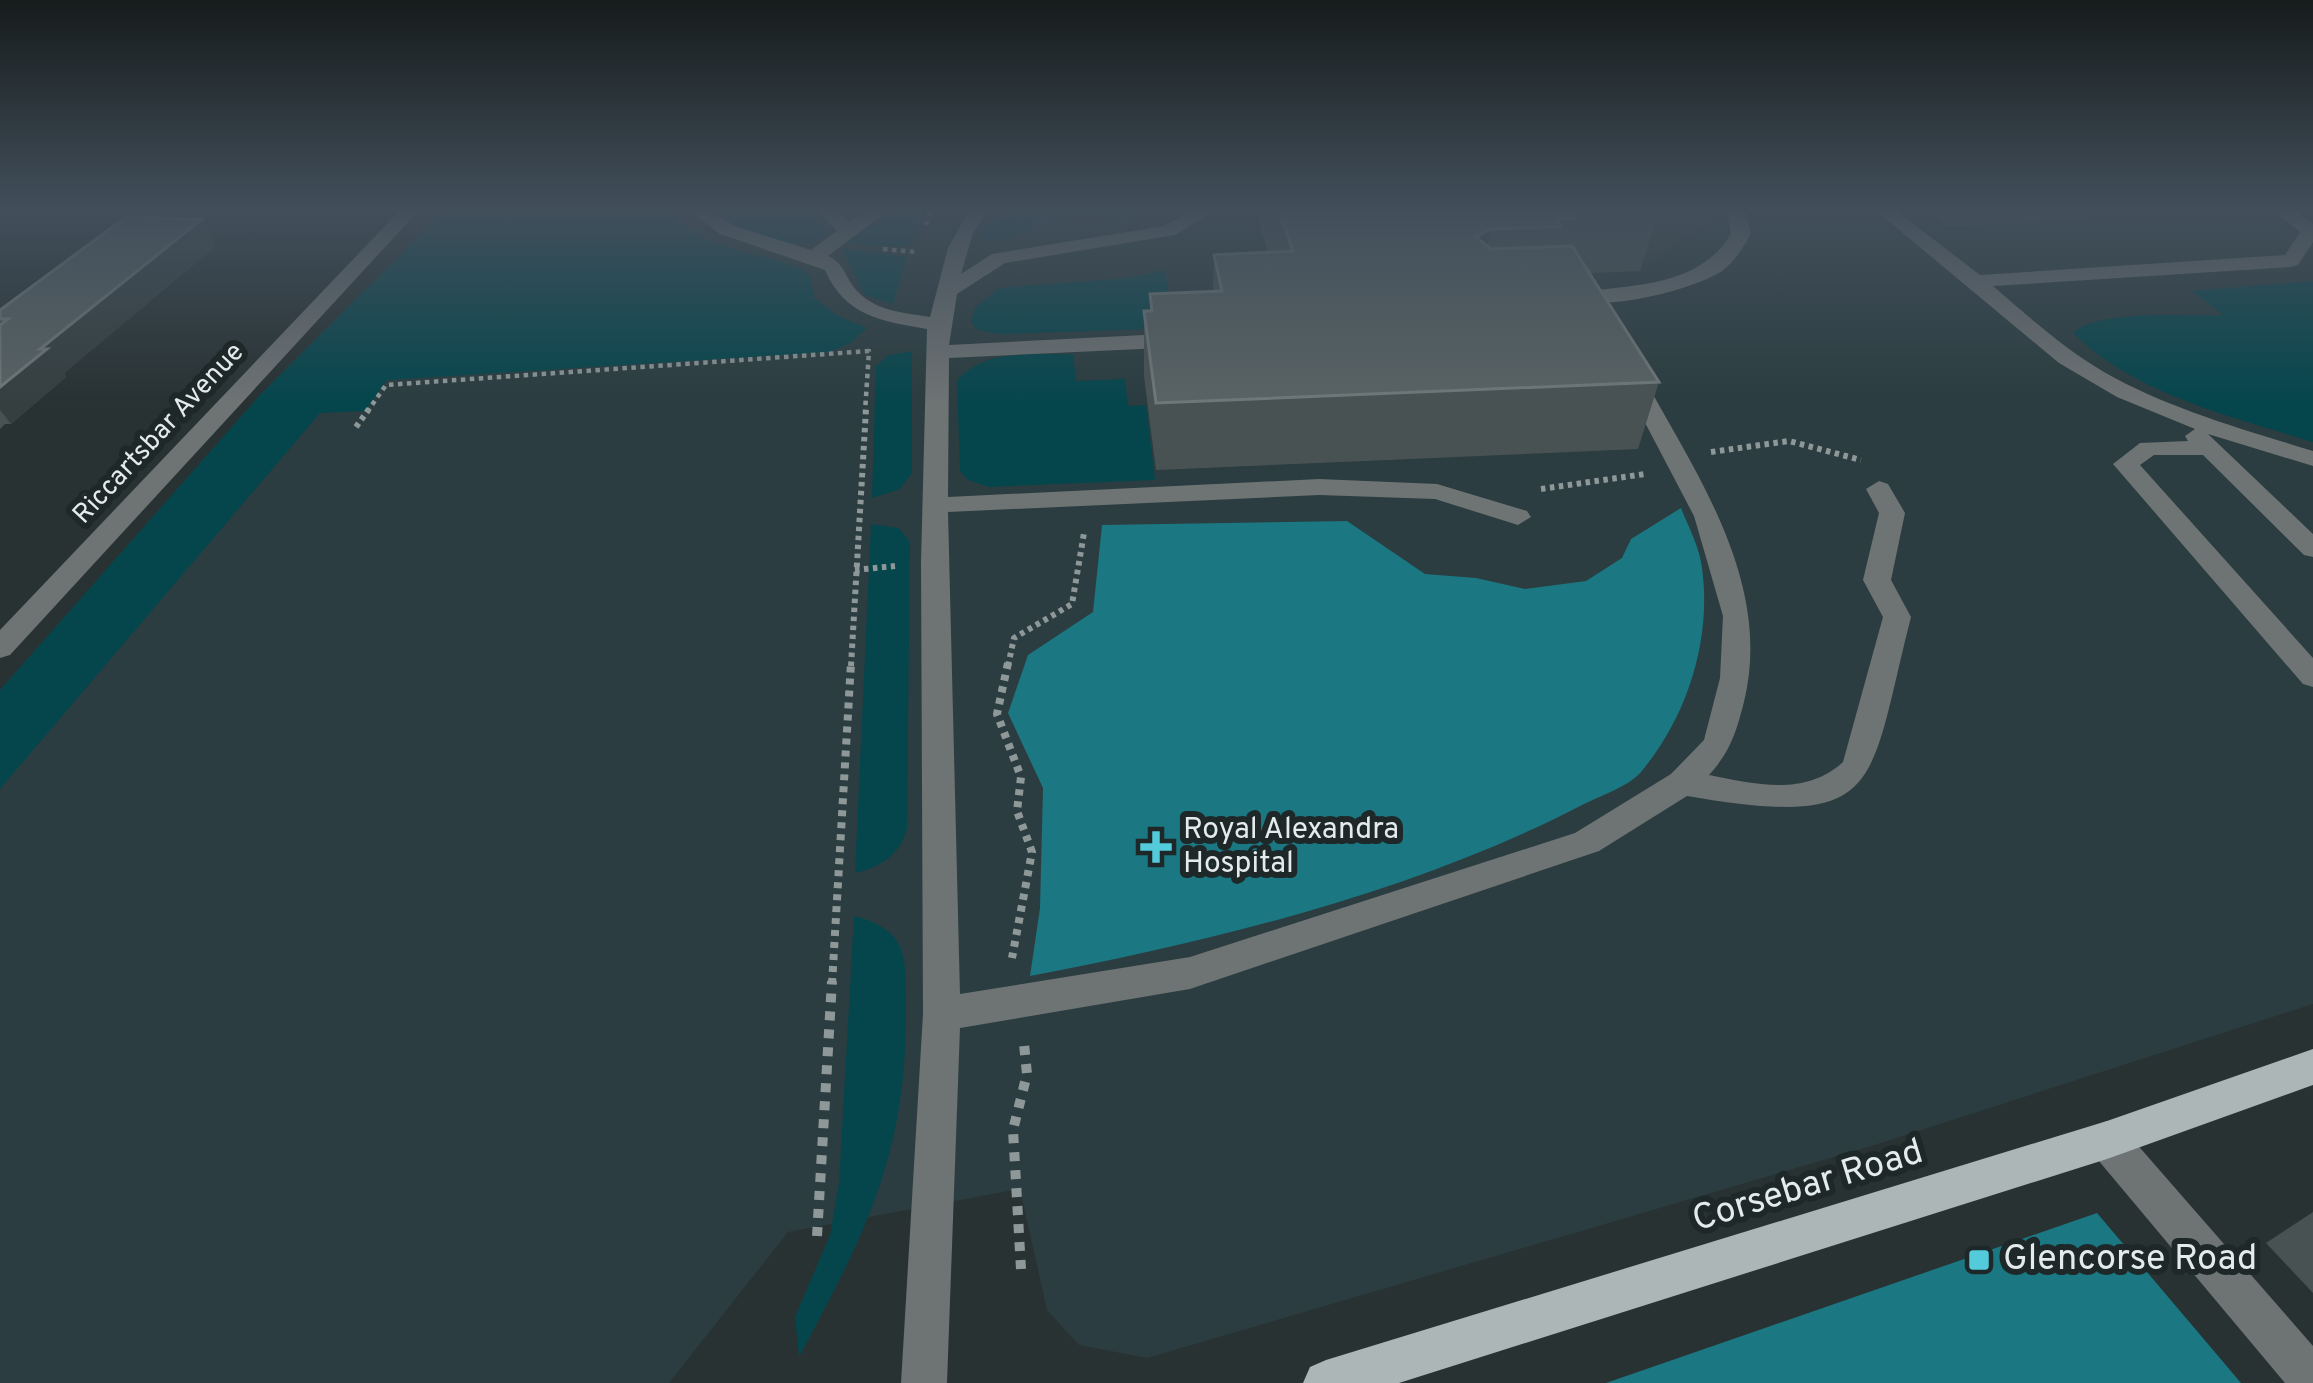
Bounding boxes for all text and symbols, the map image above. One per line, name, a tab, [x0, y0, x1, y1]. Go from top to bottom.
street label: Riccartsbar Avenue	[66, 336, 252, 532]
place label: Royal Alexandra Hospital	[1183, 812, 1399, 883]
marker: Royal Alexandra Hospital	[1140, 831, 1172, 863]
street label: Corsebar Road	[1687, 1130, 1929, 1244]
place label: Glencorse Road	[2003, 1237, 2257, 1283]
marker: Glencorse Road	[1966, 1247, 1992, 1273]

